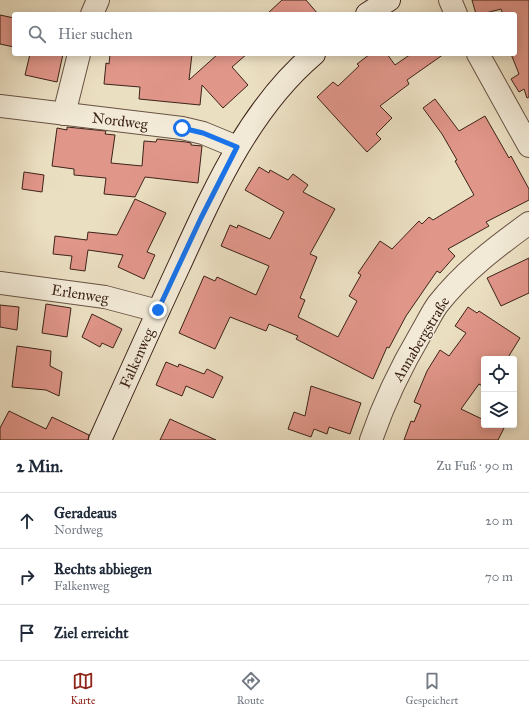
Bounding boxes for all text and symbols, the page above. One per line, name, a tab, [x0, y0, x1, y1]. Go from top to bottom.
search box	[12, 12, 517, 56]
icon: search	[26, 23, 48, 45]
text: Hier suchen	[58, 25, 133, 43]
street label: Nordweg	[91, 109, 150, 133]
route start	[173, 119, 191, 137]
street label: Erlenweg	[50, 281, 111, 308]
street label: Annabergstraße	[388, 293, 453, 385]
route end	[149, 301, 167, 319]
street label: Falkenweg	[116, 324, 159, 391]
map controls	[481, 356, 517, 428]
button: locate	[481, 356, 517, 392]
button: layers	[481, 392, 517, 428]
text: 2 Min.	[16, 456, 63, 477]
text: Zu Fuß · 90 m	[436, 458, 513, 474]
text: Geradeaus	[54, 504, 117, 522]
icon: ahead	[16, 510, 38, 532]
text: 20 m	[485, 513, 513, 529]
text: Nordweg	[54, 522, 103, 538]
text: Rechts abbiegen	[54, 560, 152, 578]
icon: right	[16, 566, 38, 588]
text: 70 m	[485, 569, 513, 585]
text: Falkenweg	[54, 578, 109, 594]
icon: arrive	[16, 622, 38, 644]
text: Ziel erreicht	[54, 624, 129, 642]
tab: Karte	[71, 670, 96, 707]
tab: Route	[237, 670, 264, 707]
tab: Gespeichert	[405, 670, 458, 707]

